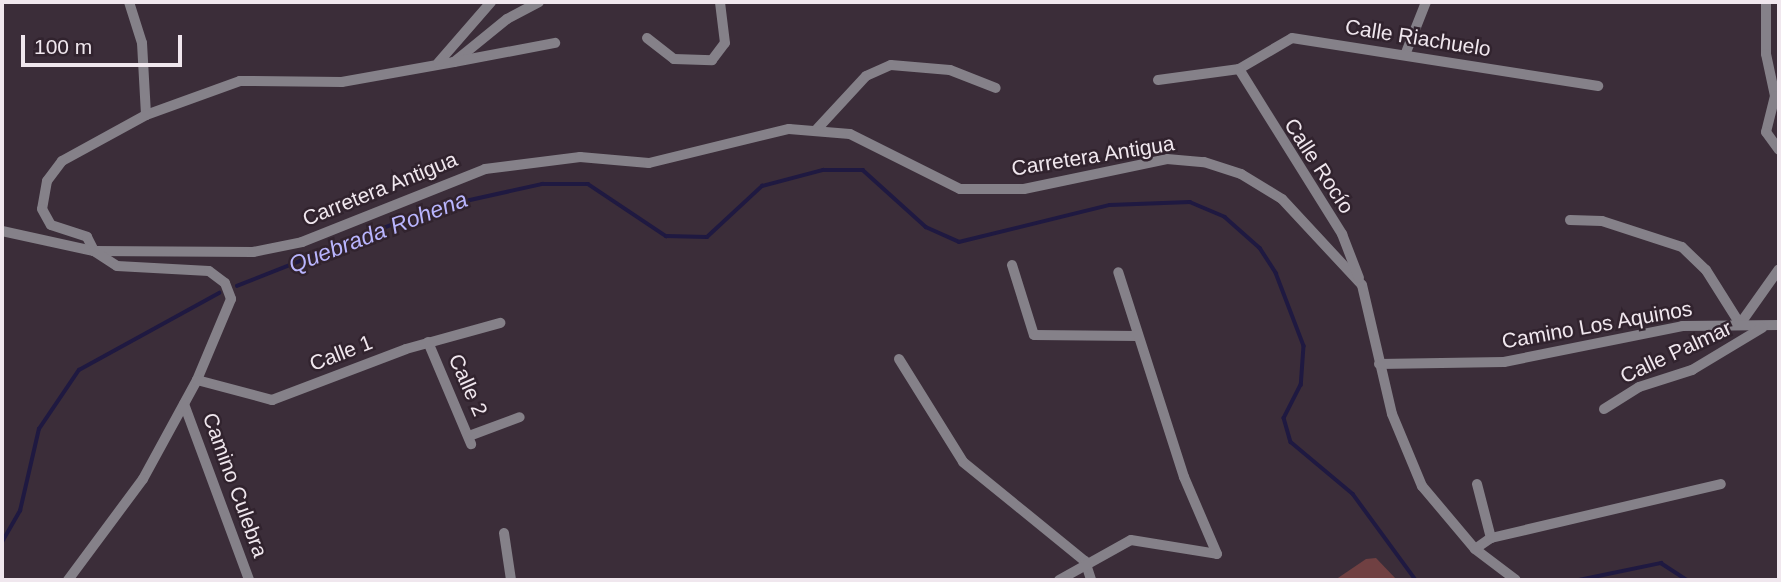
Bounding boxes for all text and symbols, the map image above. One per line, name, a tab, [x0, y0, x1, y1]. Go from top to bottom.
street label: Calle Riachuelo	[1343, 14, 1493, 62]
scale bar	[24, 21, 186, 65]
text: 100 m	[34, 35, 92, 58]
street label: Calle Rocío	[1279, 114, 1359, 218]
street label: Carretera Antigua	[1009, 131, 1177, 181]
street label: Carretera Antigua	[298, 146, 462, 232]
water label: Quebrada Rohena	[285, 185, 471, 279]
street label: Camino Los Aquinos	[1499, 296, 1695, 354]
street label: Calle Palmar	[1616, 315, 1736, 389]
street label: Calle 1	[306, 330, 376, 376]
street label: Calle 2	[443, 350, 493, 420]
street label: Camino Culebra	[197, 409, 273, 561]

